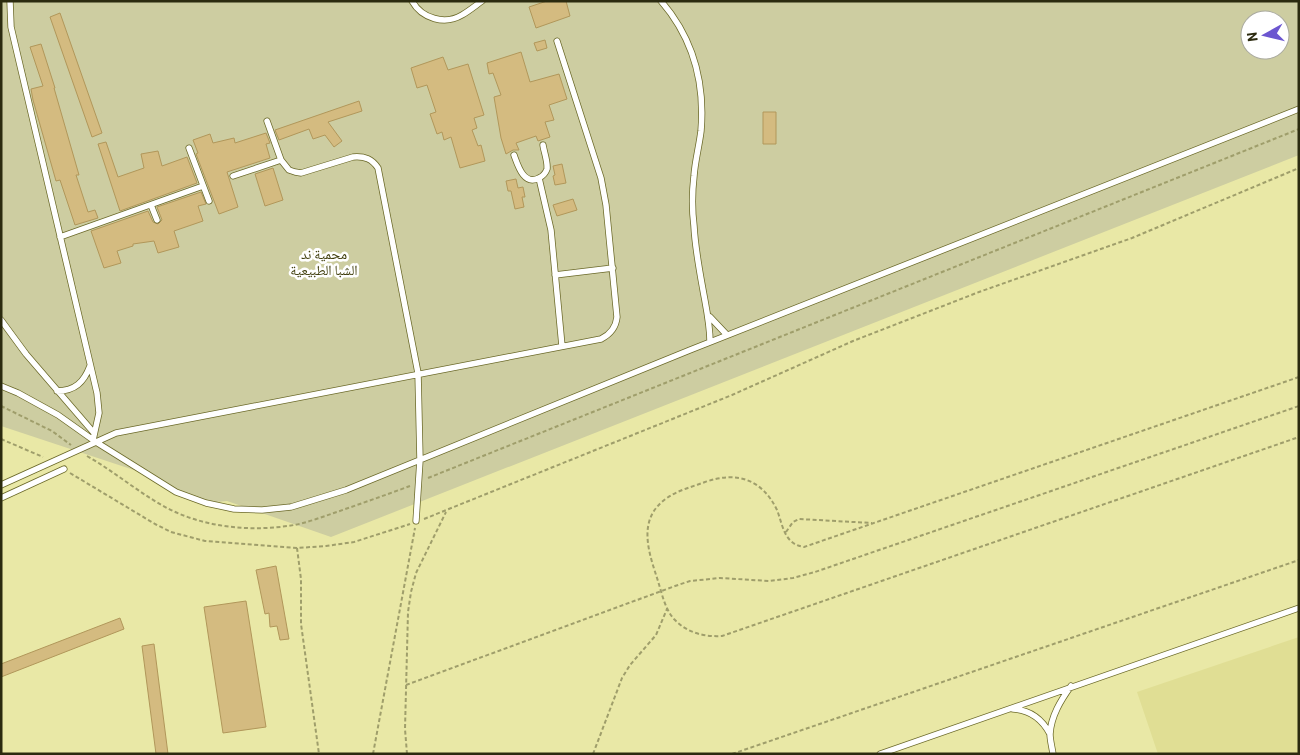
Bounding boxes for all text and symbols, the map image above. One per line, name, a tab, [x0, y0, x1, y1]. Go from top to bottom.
north arrow	[1240, 10, 1290, 60]
text: N	[1243, 31, 1261, 43]
park label: محمية ند الشبا الطبيعية	[290, 245, 358, 278]

